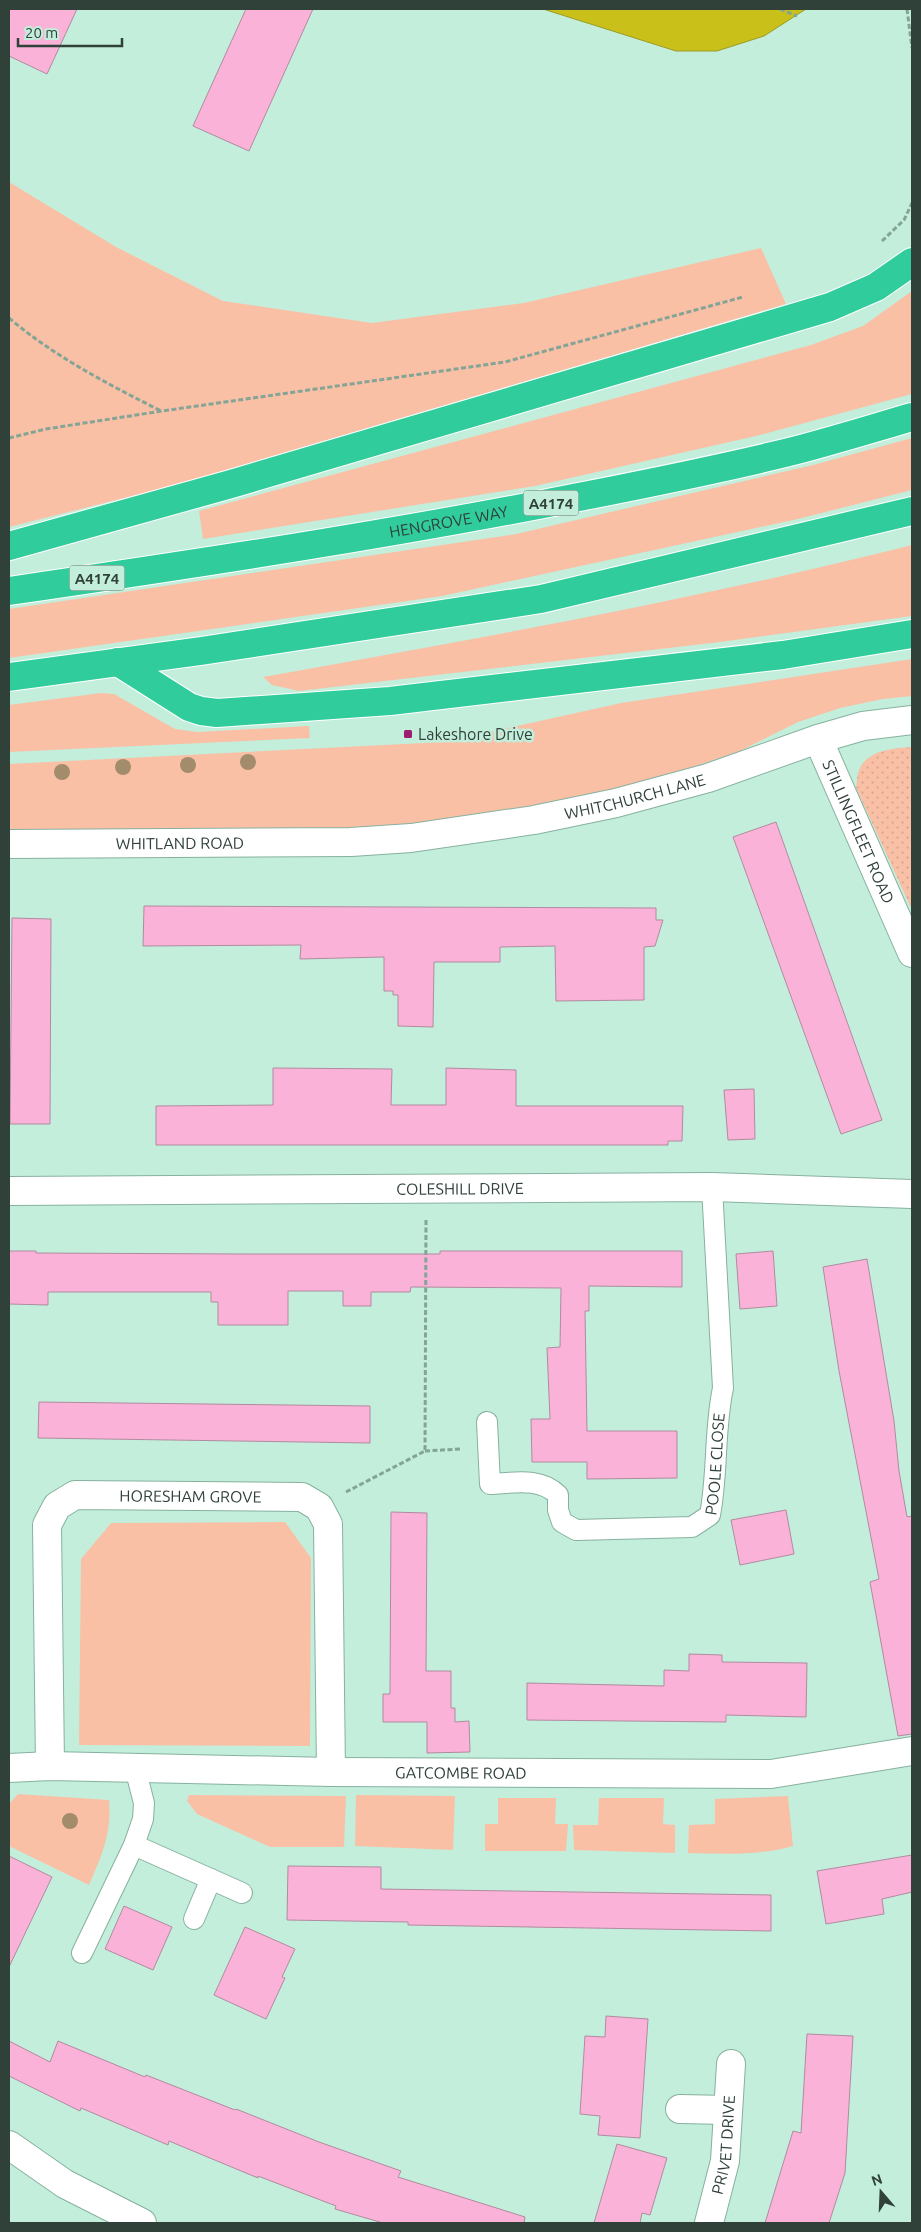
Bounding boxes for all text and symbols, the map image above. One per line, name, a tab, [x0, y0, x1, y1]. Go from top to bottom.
scale bar	[18, 15, 121, 47]
text: 20 m	[25, 24, 58, 41]
road number: A4174	[524, 490, 578, 516]
street label: HENGROVE WAY	[388, 502, 510, 541]
road number: A4174	[70, 566, 124, 590]
place label: Lakeshore Drive	[418, 725, 533, 743]
marker: Lakeshore Drive	[402, 728, 414, 740]
street label: STILLINGFLEET ROAD	[819, 757, 898, 906]
street label: WHITCHURCH LANE	[563, 770, 707, 822]
street label: WHITLAND ROAD	[116, 834, 244, 852]
street label: COLESHILL DRIVE	[396, 1179, 524, 1198]
street label: POOLE CLOSE	[701, 1412, 728, 1517]
street label: HORESHAM GROVE	[119, 1486, 262, 1506]
street label: GATCOMBE ROAD	[395, 1763, 527, 1782]
street label: PRIVET DRIVE	[708, 2095, 738, 2196]
north arrow	[856, 2167, 906, 2217]
text: N	[869, 2170, 884, 2189]

